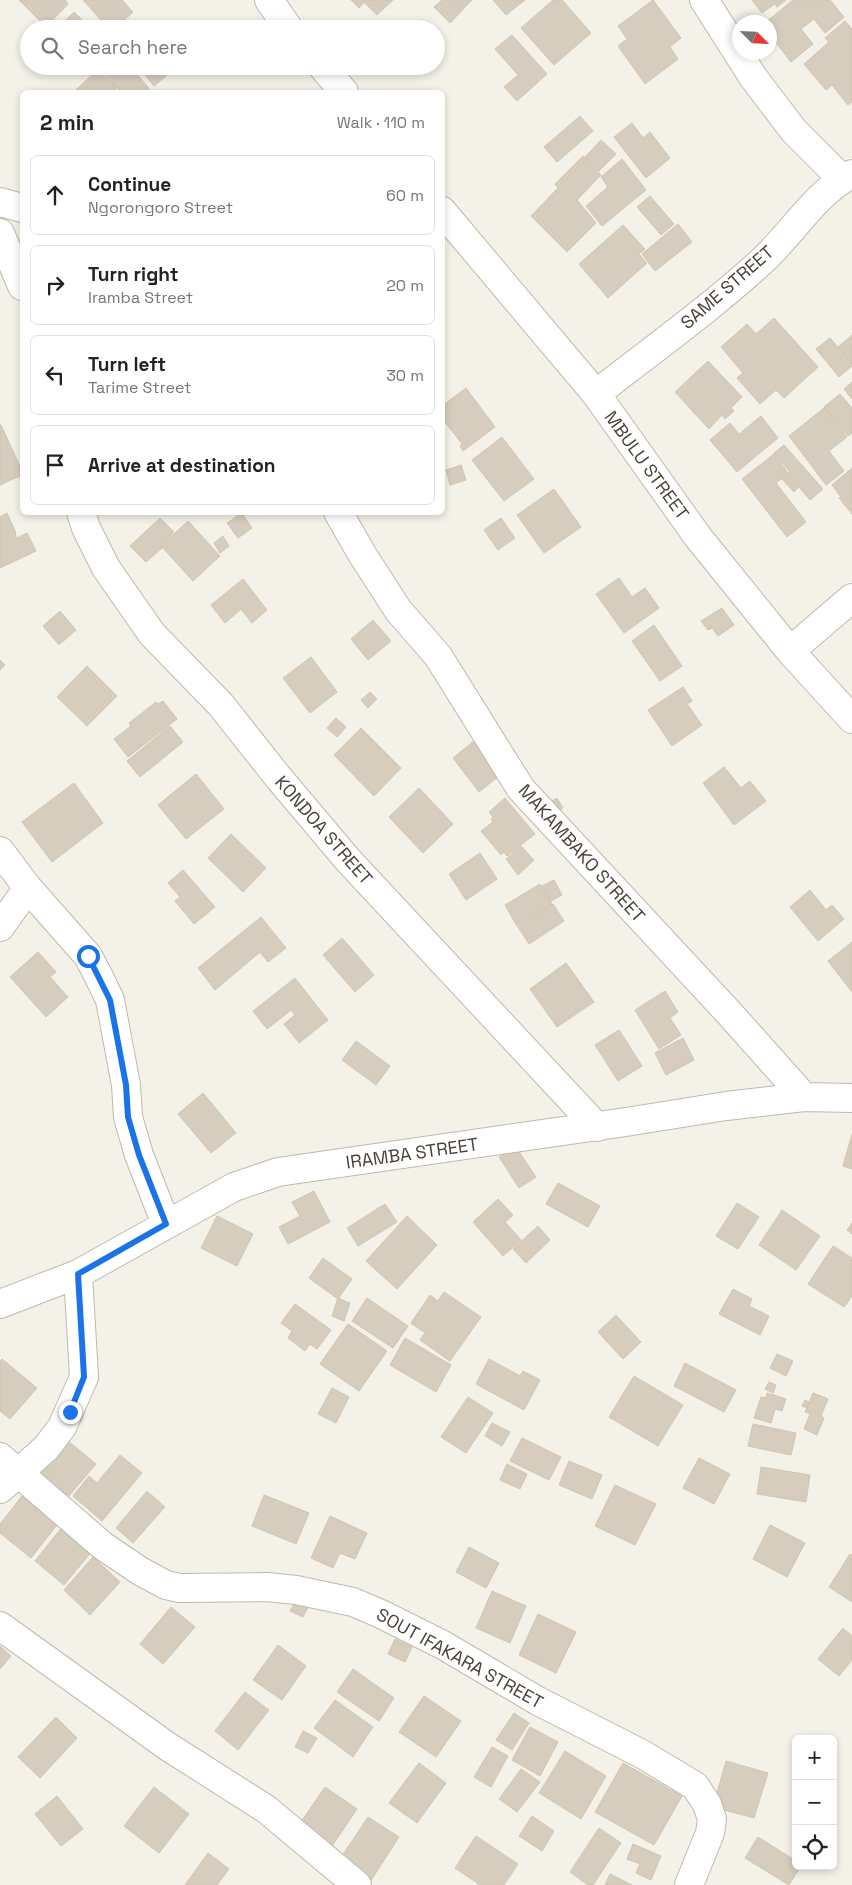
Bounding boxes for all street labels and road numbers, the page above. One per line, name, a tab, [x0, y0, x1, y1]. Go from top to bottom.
street label: SAME STREET	[676, 240, 779, 334]
street label: MBULU STREET	[600, 406, 694, 524]
street label: KONDOA STREET	[270, 771, 378, 890]
street label: MAKAMBAKO STREET	[514, 779, 650, 927]
street label: IRAMBA STREET	[344, 1132, 480, 1174]
street label: SOUT IFAKARA STREET	[373, 1603, 548, 1714]

